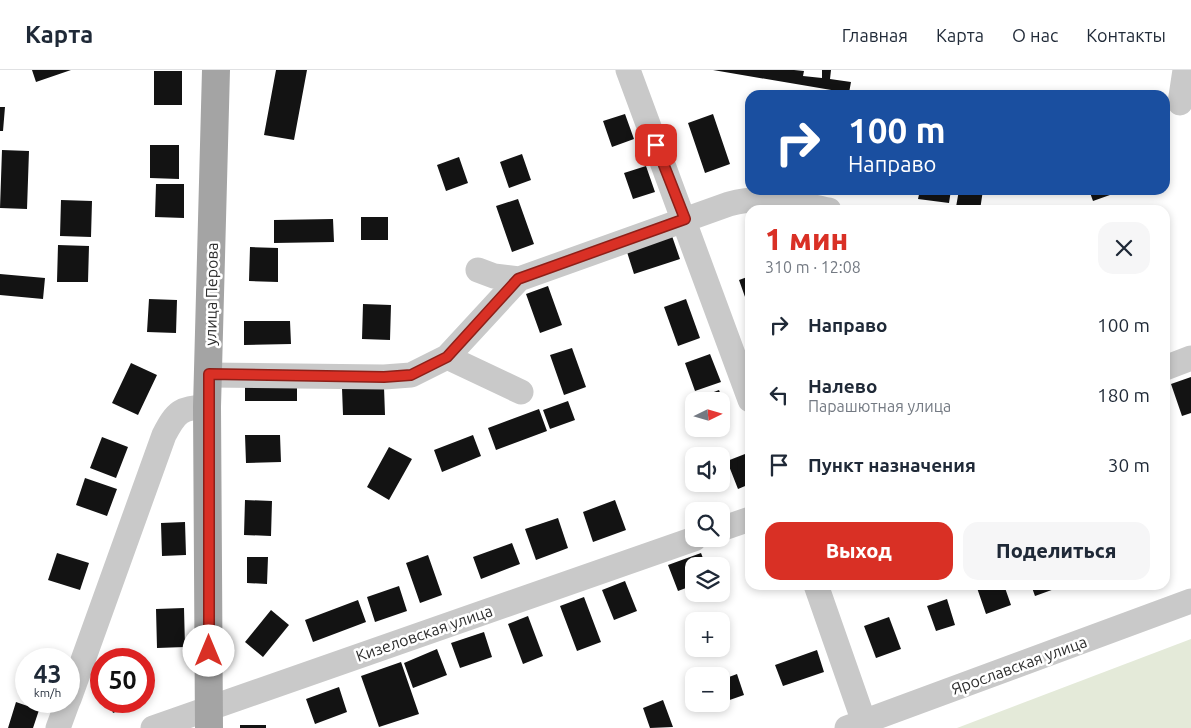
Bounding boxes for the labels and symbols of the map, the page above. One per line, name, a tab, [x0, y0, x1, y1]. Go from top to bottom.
pin	[635, 124, 677, 166]
street label: улица Перова	[201, 242, 221, 346]
north arrow	[685, 392, 730, 438]
street label: Кизеловская улица	[353, 601, 495, 665]
position arrow	[182, 624, 234, 676]
street label: Ярославская улица	[949, 632, 1089, 698]
speed limit sign: 50	[90, 648, 155, 713]

